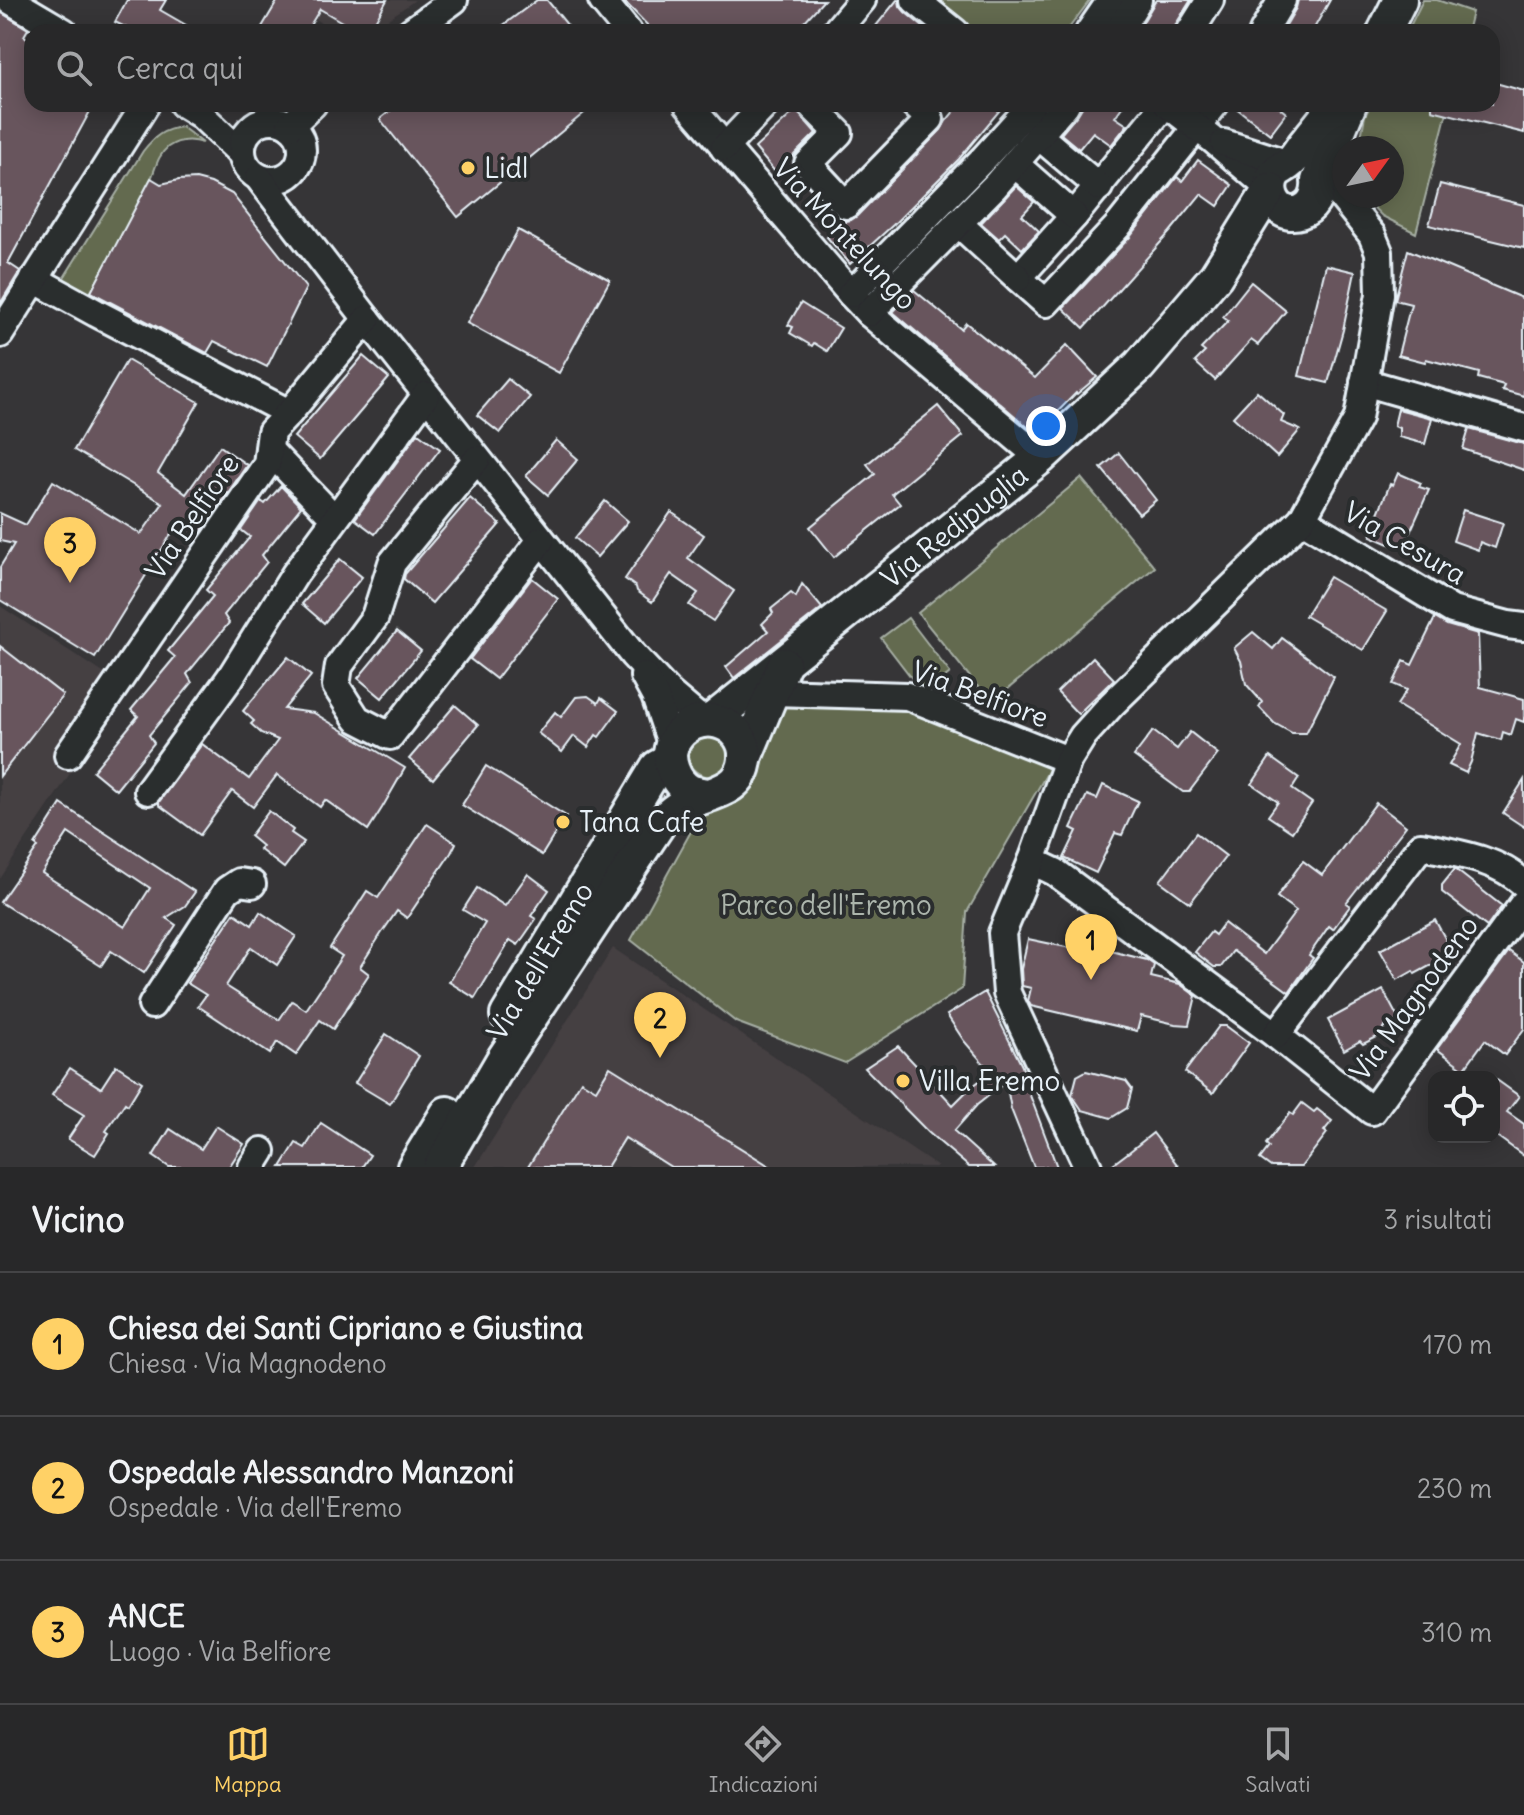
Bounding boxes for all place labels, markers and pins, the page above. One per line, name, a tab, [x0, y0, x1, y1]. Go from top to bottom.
place label: Lidl	[484, 150, 528, 186]
marker: Lidl	[459, 159, 477, 177]
pin: 3	[44, 517, 96, 583]
place label: Tana Cafe	[579, 804, 704, 840]
marker: Tana Cafe	[554, 813, 572, 831]
pin: 1	[1065, 914, 1117, 980]
pin: 2	[634, 992, 686, 1058]
place label: Villa Eremo	[919, 1063, 1060, 1099]
marker: Villa Eremo	[894, 1072, 912, 1090]

